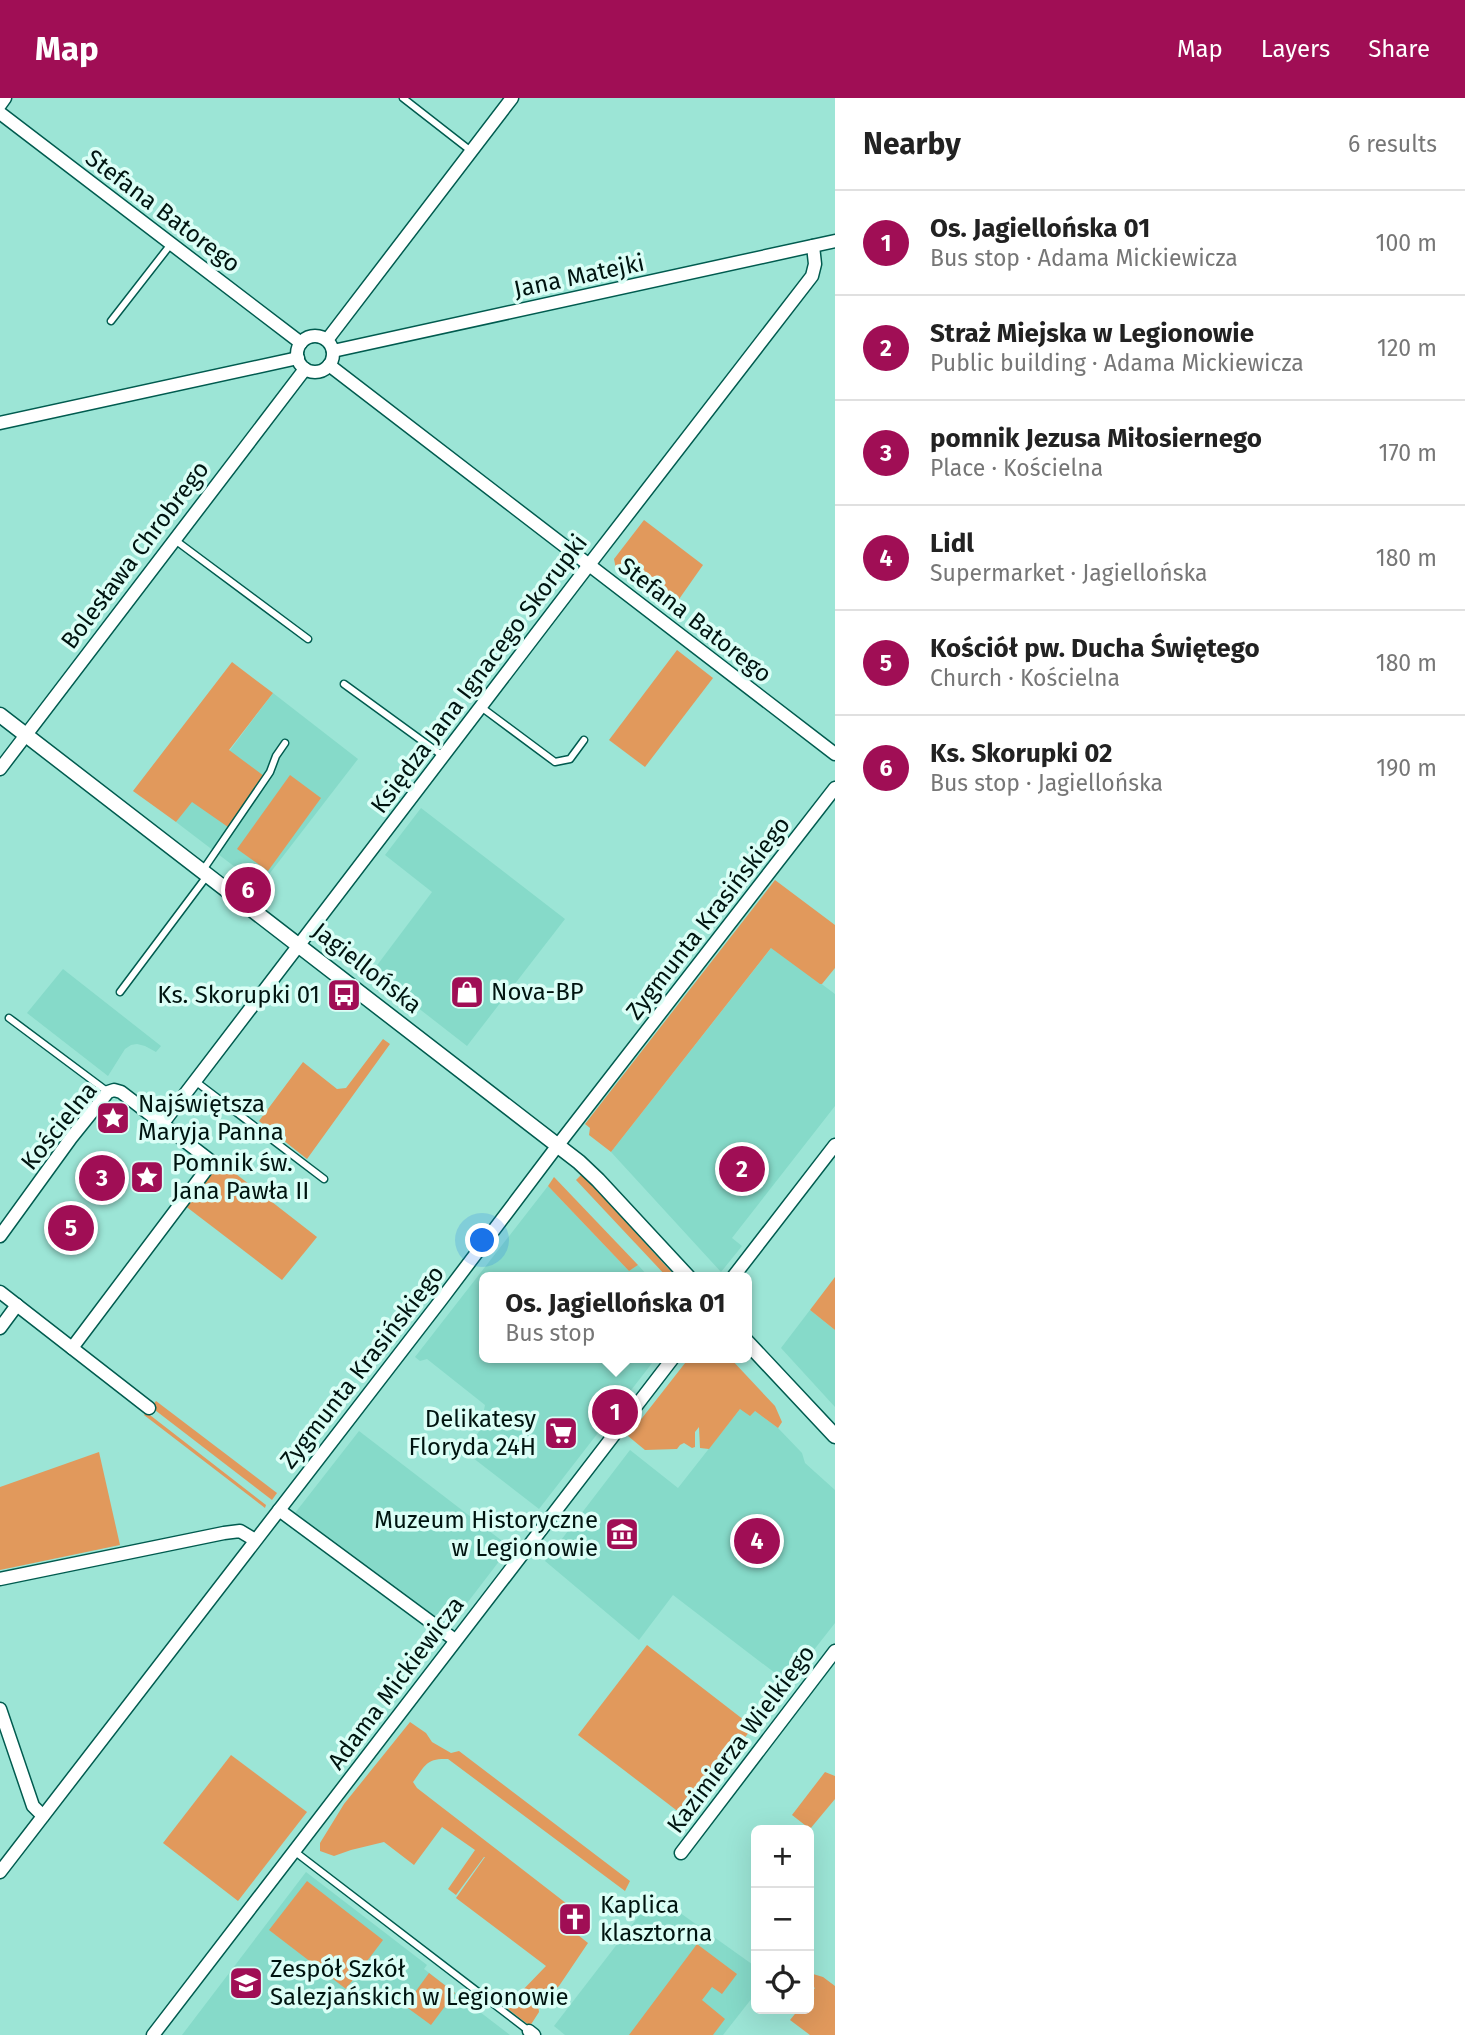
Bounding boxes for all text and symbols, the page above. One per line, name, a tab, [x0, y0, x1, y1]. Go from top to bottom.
text: Map	[35, 29, 99, 69]
text: Map	[1177, 35, 1223, 63]
text: Layers	[1261, 35, 1330, 63]
text: Share	[1368, 35, 1430, 63]
text: Nearby	[863, 126, 961, 162]
text: 6 results	[1348, 130, 1437, 158]
street label: Stefana Batorego	[80, 144, 246, 278]
text: Os. Jagiellońska 01	[930, 213, 1150, 244]
text: 1	[881, 229, 891, 257]
text: 100 m	[1376, 229, 1437, 257]
text: Bus stop · Adama Mickiewicza	[930, 244, 1238, 272]
street label: Jana Matejki	[511, 249, 647, 303]
text: Straż Miejska w Legionowie	[930, 318, 1254, 349]
text: 2	[880, 334, 892, 362]
text: 120 m	[1377, 334, 1437, 362]
text: Public building · Adama Mickiewicza	[930, 349, 1304, 377]
text: pomnik Jezusa Miłosiernego	[930, 423, 1262, 454]
text: 3	[880, 439, 892, 467]
text: 170 m	[1378, 439, 1437, 467]
text: Place · Kościelna	[930, 454, 1103, 482]
street label: Bolesława Chrobrego	[55, 456, 215, 654]
text: Lidl	[930, 528, 974, 559]
street label: Księdza Jana Ignacego Skorupki	[365, 529, 593, 819]
text: 4	[880, 544, 893, 572]
text: 180 m	[1376, 544, 1437, 572]
street label: Stefana Batorego	[613, 552, 777, 688]
text: Supermarket · Jagiellońska	[930, 559, 1207, 587]
text: Kościół pw. Ducha Świętego	[930, 633, 1260, 664]
text: 5	[880, 649, 892, 677]
text: 180 m	[1376, 649, 1437, 677]
text: Church · Kościelna	[930, 664, 1120, 692]
text: Ks. Skorupki 02	[930, 738, 1113, 769]
text: 6	[880, 754, 892, 782]
text: 190 m	[1376, 754, 1437, 782]
text: Bus stop · Jagiellońska	[930, 769, 1163, 797]
street label: Zygmunta Krasińskiego	[620, 811, 796, 1025]
pin: 6	[225, 864, 271, 916]
street label: Jagiellońska	[307, 917, 427, 1019]
shop icon: Nova-BP	[448, 973, 486, 1011]
bus stop icon: Ks. Skorupki 01	[325, 976, 363, 1014]
place label: Nova-BP	[491, 978, 584, 1006]
place label: Ks. Skorupki 01	[157, 981, 320, 1009]
street label: Kościelna	[15, 1077, 103, 1175]
place label: Najświętsza Maryja Panna	[138, 1090, 284, 1146]
place icon: Najświętsza Maryja Panna	[94, 1099, 132, 1137]
pin: 2	[719, 1143, 765, 1195]
place label: Pomnik św. Jana Pawła II	[172, 1149, 309, 1205]
pin: 3	[79, 1152, 125, 1204]
place icon: Pomnik św. Jana Pawła II	[128, 1158, 166, 1196]
pin: 5	[48, 1202, 94, 1254]
your location	[465, 1223, 499, 1257]
street label: Zygmunta Krasińskiego	[274, 1260, 450, 1474]
popup	[479, 1272, 752, 1363]
text: Os. Jagiellońska 01	[505, 1288, 726, 1319]
text: Bus stop	[505, 1319, 595, 1347]
pin: 1	[592, 1386, 638, 1438]
place label: Delikatesy Floryda 24H	[408, 1405, 536, 1461]
supermarket icon: Delikatesy Floryda 24H	[542, 1414, 580, 1452]
place label: Muzeum Historyczne w Legionowie	[374, 1506, 598, 1562]
museum icon: Muzeum Historyczne w Legionowie	[603, 1515, 641, 1553]
pin: 4	[734, 1515, 780, 1567]
street label: Adama Mickiewicza	[322, 1591, 470, 1775]
street label: Kazimierza Wielkiego	[661, 1639, 821, 1839]
map controls	[751, 1825, 814, 2014]
button: +	[751, 1825, 814, 1888]
button: −	[751, 1888, 814, 1951]
place label: Kaplica klasztorna	[600, 1891, 712, 1947]
church icon: Kaplica klasztorna	[556, 1900, 594, 1938]
button: locate	[751, 1951, 814, 2014]
place label: Zespół Szkół Salezjańskich w Legionowie	[270, 1955, 569, 2011]
school or university icon: Zespół Szkół Salezjańskich w Legionowie	[227, 1964, 265, 2002]

